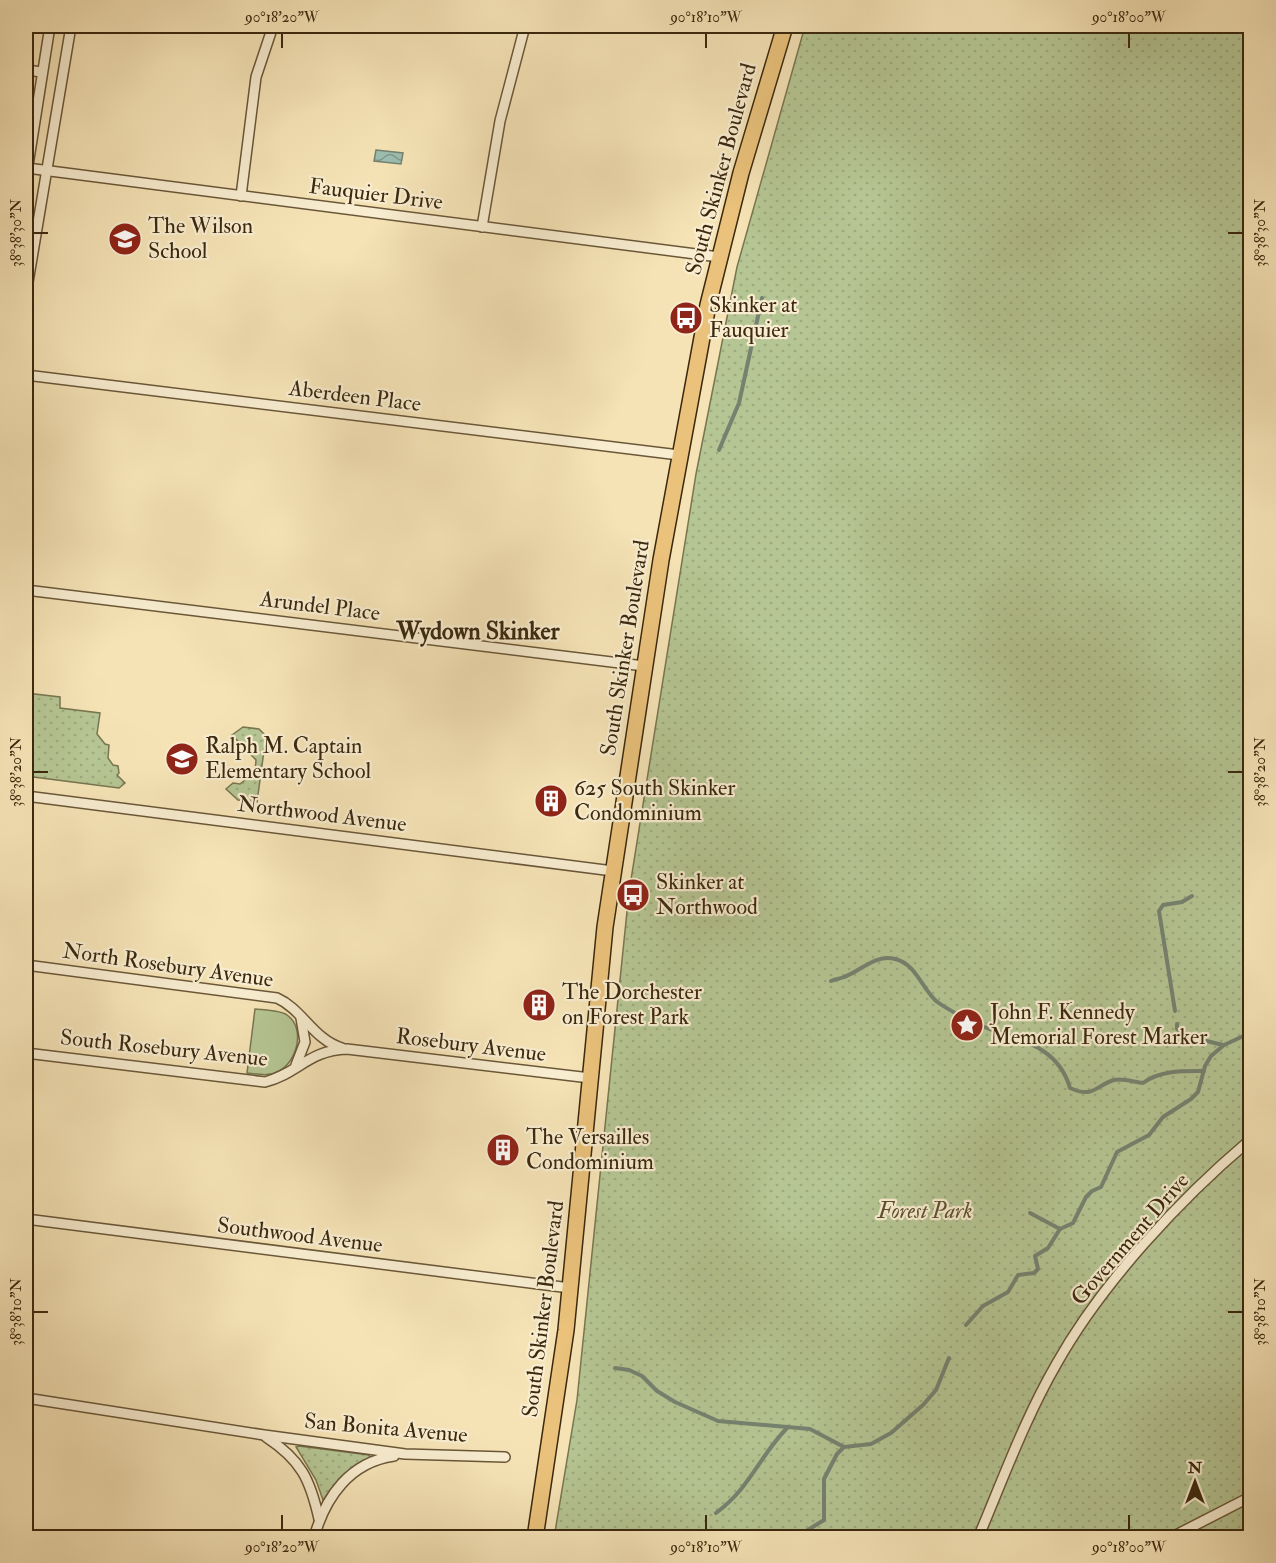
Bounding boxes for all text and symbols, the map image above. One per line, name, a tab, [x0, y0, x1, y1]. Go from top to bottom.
text: 90°18'20"W	[244, 8, 320, 27]
text: 90°18'10"W	[669, 8, 743, 27]
text: 90°18'00"W	[1091, 8, 1167, 27]
street label: South Skinker Boulevard	[679, 60, 763, 278]
street label: Fauquier Drive	[308, 172, 444, 216]
text: 38°38'30"N	[7, 198, 26, 267]
text: 38°38'30"N	[1251, 198, 1270, 267]
place label: The Wilson School	[148, 212, 253, 265]
school or university icon: The Wilson School	[107, 221, 143, 257]
place label: Skinker at Fauquier	[709, 291, 797, 344]
bus stop icon: Skinker at Fauquier	[668, 300, 704, 336]
street label: Aberdeen Place	[286, 374, 423, 418]
street label: South Skinker Boulevard	[594, 538, 656, 758]
street label: Arundel Place	[257, 585, 382, 627]
district label: Wydown Skinker	[396, 616, 560, 647]
place label: Ralph M. Captain Elementary School	[205, 732, 371, 785]
text: 38°38'20"N	[7, 736, 26, 807]
text: 38°38'20"N	[1251, 736, 1270, 807]
school or university icon: Ralph M. Captain Elementary School	[164, 741, 200, 777]
place label: 625 South Skinker Condominium	[574, 774, 736, 827]
building icon: 625 South Skinker Condominium	[533, 783, 569, 819]
street label: Northwood Avenue	[236, 790, 408, 838]
place label: Skinker at Northwood	[656, 868, 758, 921]
bus stop icon: Skinker at Northwood	[615, 877, 651, 913]
street label: North Rosebury Avenue	[61, 936, 275, 994]
place label: The Dorchester on Forest Park	[562, 978, 703, 1031]
building icon: The Dorchester on Forest Park	[521, 987, 557, 1023]
place label: John F. Kennedy Memorial Forest Marker	[989, 998, 1208, 1051]
place icon: John F. Kennedy Memorial Forest Marker	[949, 1007, 985, 1043]
street label: Rosebury Avenue	[394, 1022, 548, 1068]
street label: South Rosebury Avenue	[59, 1023, 269, 1073]
place label: The Versailles Condominium	[526, 1123, 654, 1176]
building icon: The Versailles Condominium	[485, 1132, 521, 1168]
street label: Government Drive	[1065, 1167, 1195, 1311]
park label: Forest Park	[877, 1197, 972, 1225]
street label: South Skinker Boulevard	[516, 1199, 570, 1419]
street label: Southwood Avenue	[216, 1211, 384, 1259]
text: 38°38'10"N	[7, 1278, 26, 1346]
text: 38°38'10"N	[1251, 1278, 1270, 1346]
street label: San Bonita Avenue	[303, 1407, 469, 1449]
north arrow	[1165, 1452, 1225, 1512]
text: N	[1187, 1458, 1203, 1478]
text: 90°18'20"W	[244, 1538, 320, 1557]
text: 90°18'10"W	[669, 1538, 743, 1557]
text: 90°18'00"W	[1091, 1538, 1167, 1557]

